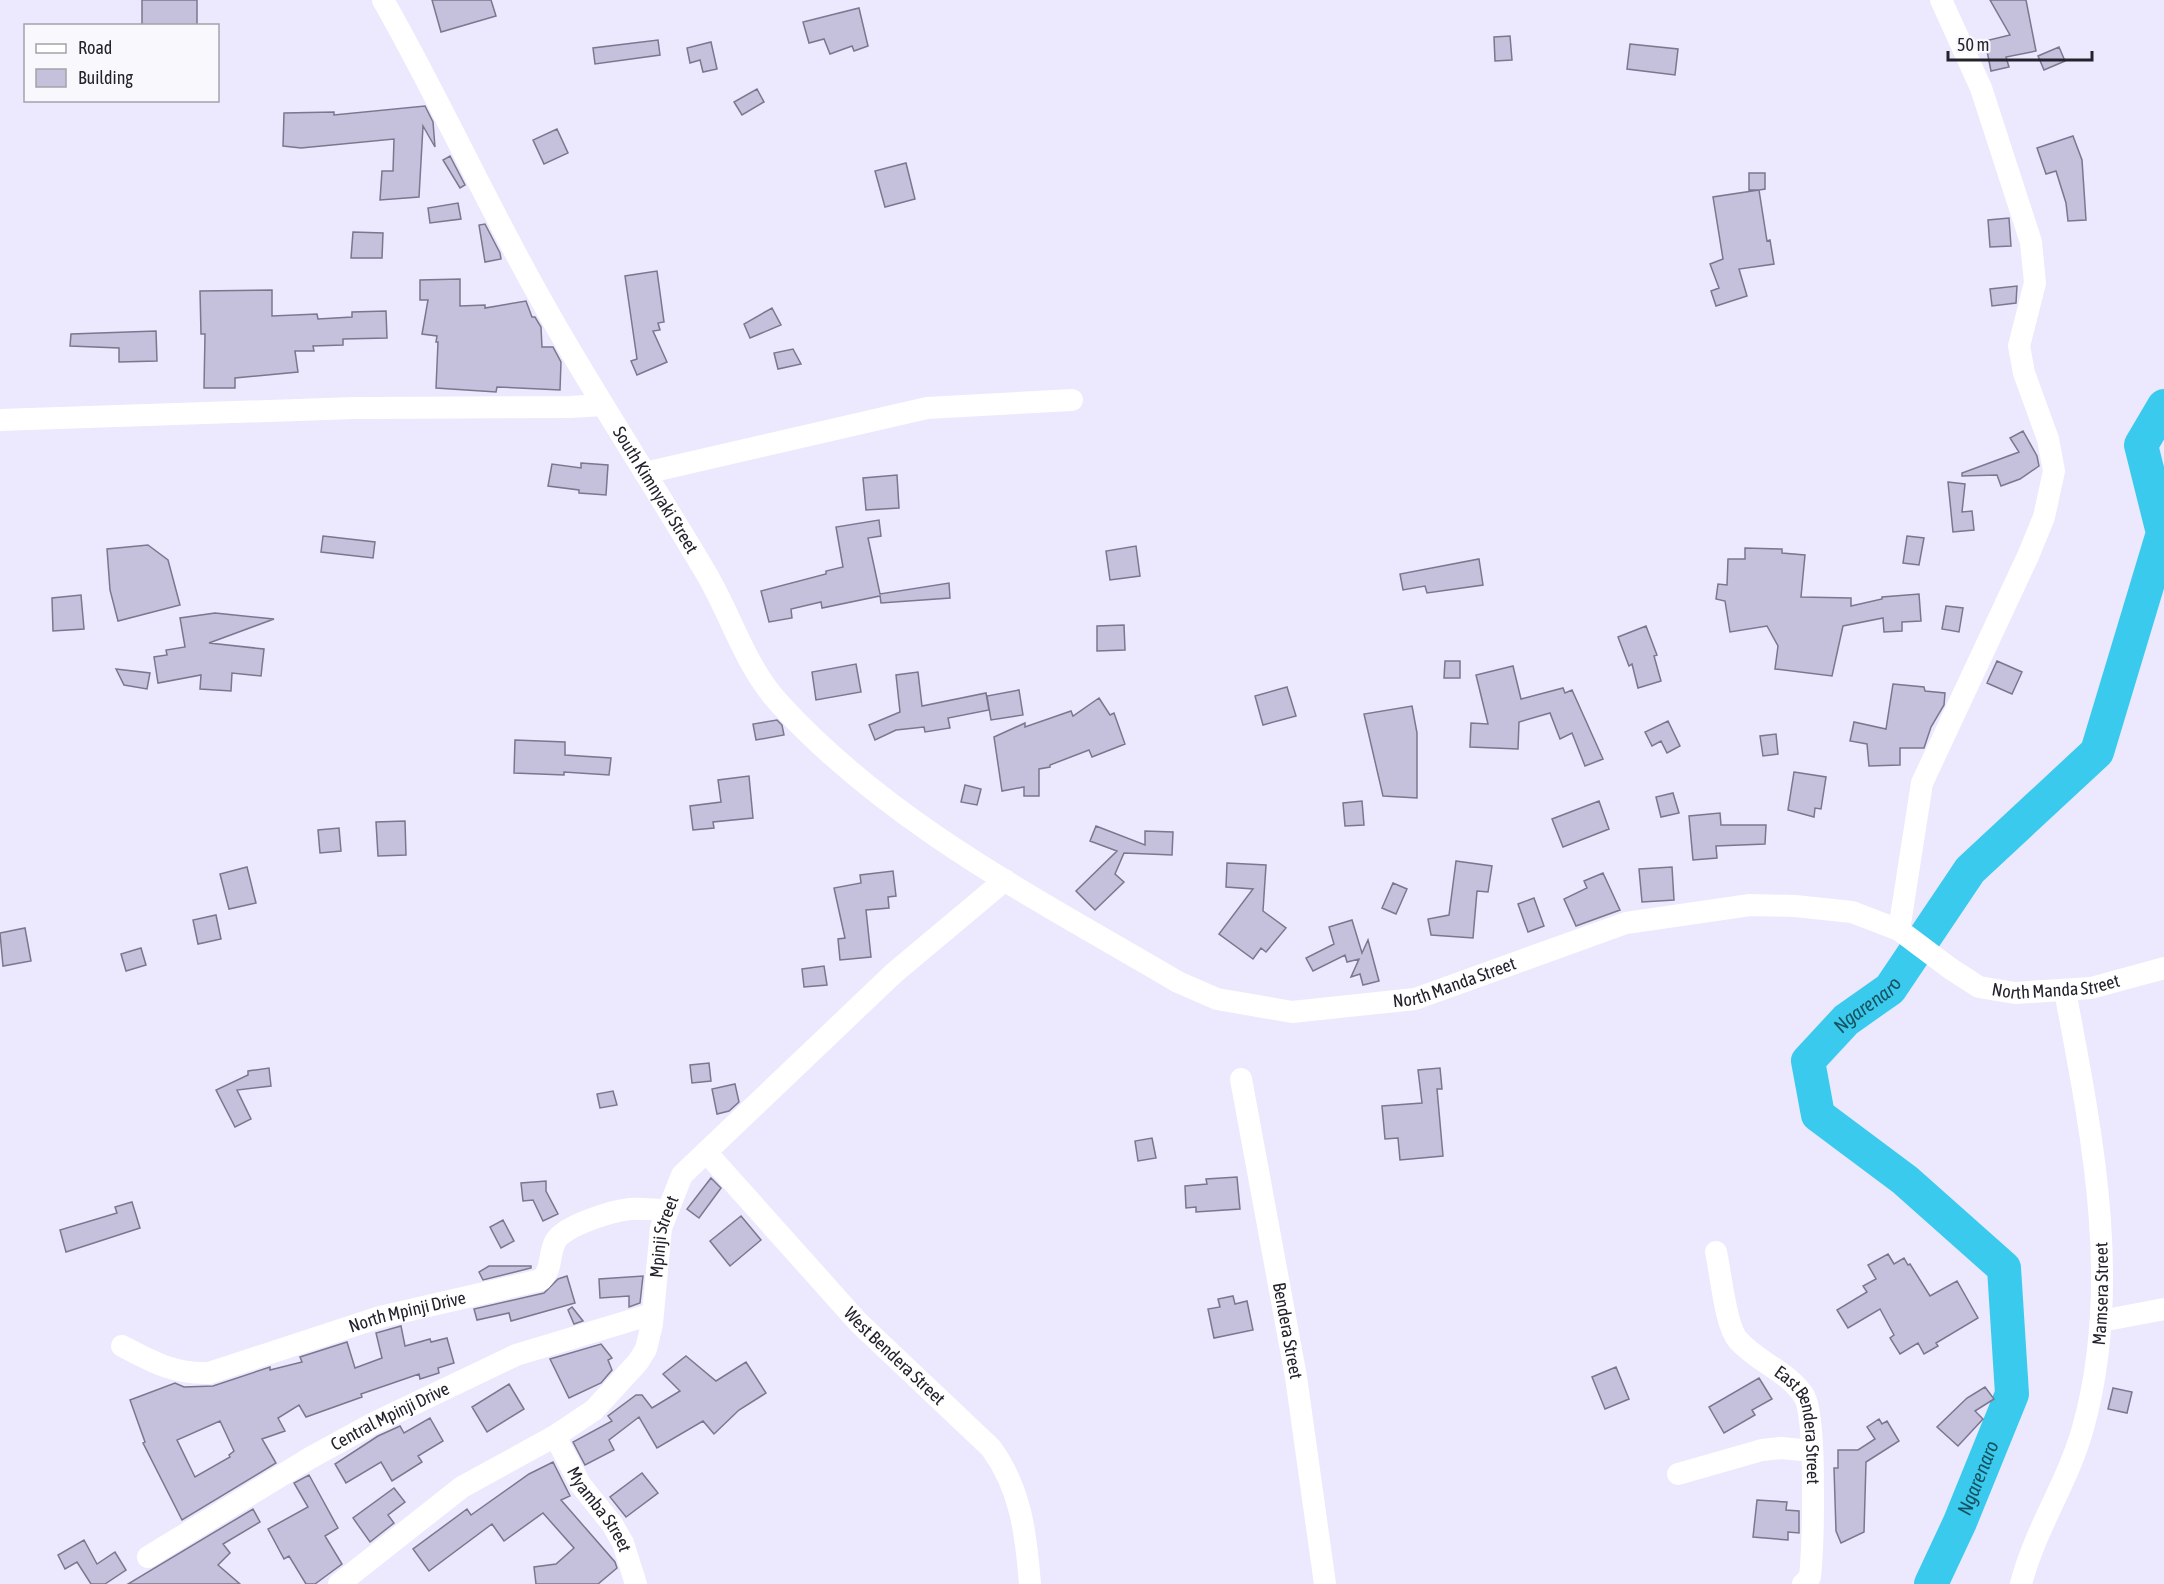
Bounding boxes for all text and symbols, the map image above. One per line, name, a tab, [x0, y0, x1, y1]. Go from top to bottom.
legend	[24, 24, 219, 102]
scale bar	[1948, 24, 2092, 62]
text: 50 m	[1957, 34, 1989, 55]
text: Road	[78, 37, 112, 58]
text: Building	[78, 67, 133, 88]
street label: South Kimnyaki Street	[609, 423, 703, 557]
street label: North Manda Street	[1392, 953, 1519, 1011]
street label: North Manda Street	[1990, 970, 2122, 1003]
water label: Ngarenaro	[1828, 973, 1906, 1037]
street label: Mpinji Street	[645, 1193, 683, 1279]
street label: Mamsera Street	[2088, 1242, 2112, 1346]
street label: Bendera Street	[1269, 1281, 1307, 1381]
street label: North Mpinji Drive	[346, 1287, 468, 1337]
street label: West Bendera Street	[840, 1303, 950, 1409]
street label: East Bendera Street	[1771, 1361, 1824, 1484]
street label: Central Mpinji Drive	[327, 1378, 452, 1455]
water label: Ngarenaro	[1952, 1437, 2003, 1518]
street label: Myamba Street	[563, 1463, 636, 1554]

